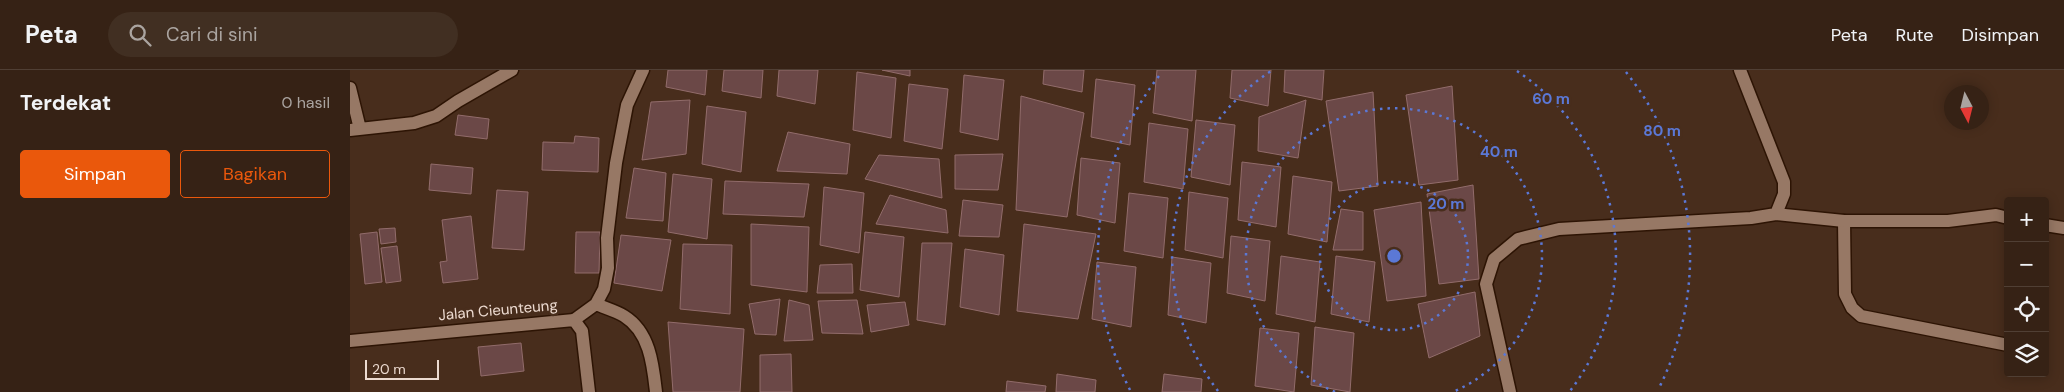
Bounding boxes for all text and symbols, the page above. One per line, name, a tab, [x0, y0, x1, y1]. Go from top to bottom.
search box	[108, 12, 458, 57]
text: Peta	[25, 19, 78, 50]
icon: search	[126, 21, 154, 49]
text: Cari di sini	[166, 22, 258, 47]
text: Peta	[1831, 23, 1867, 47]
text: Rute	[1895, 23, 1934, 47]
text: Disimpan	[1962, 23, 2039, 47]
north arrow	[1944, 85, 1989, 130]
text: Terdekat	[20, 89, 111, 117]
text: 60 m	[1532, 89, 1570, 109]
text: 0 hasil	[281, 92, 330, 113]
text: 80 m	[1643, 121, 1681, 141]
text: 40 m	[1480, 142, 1518, 162]
button: Simpan	[20, 150, 170, 198]
button: Bagikan	[180, 150, 330, 198]
text: 20 m	[1428, 194, 1464, 214]
map controls	[2004, 197, 2049, 377]
button: +	[2004, 197, 2049, 242]
button: −	[2004, 242, 2049, 287]
centre of rings	[1385, 247, 1403, 265]
button: locate	[2004, 287, 2049, 332]
street label: Jalan Cieunteung	[438, 295, 558, 325]
button: layers	[2004, 332, 2049, 377]
scale bar	[365, 357, 439, 380]
text: 20 m	[372, 360, 406, 378]

